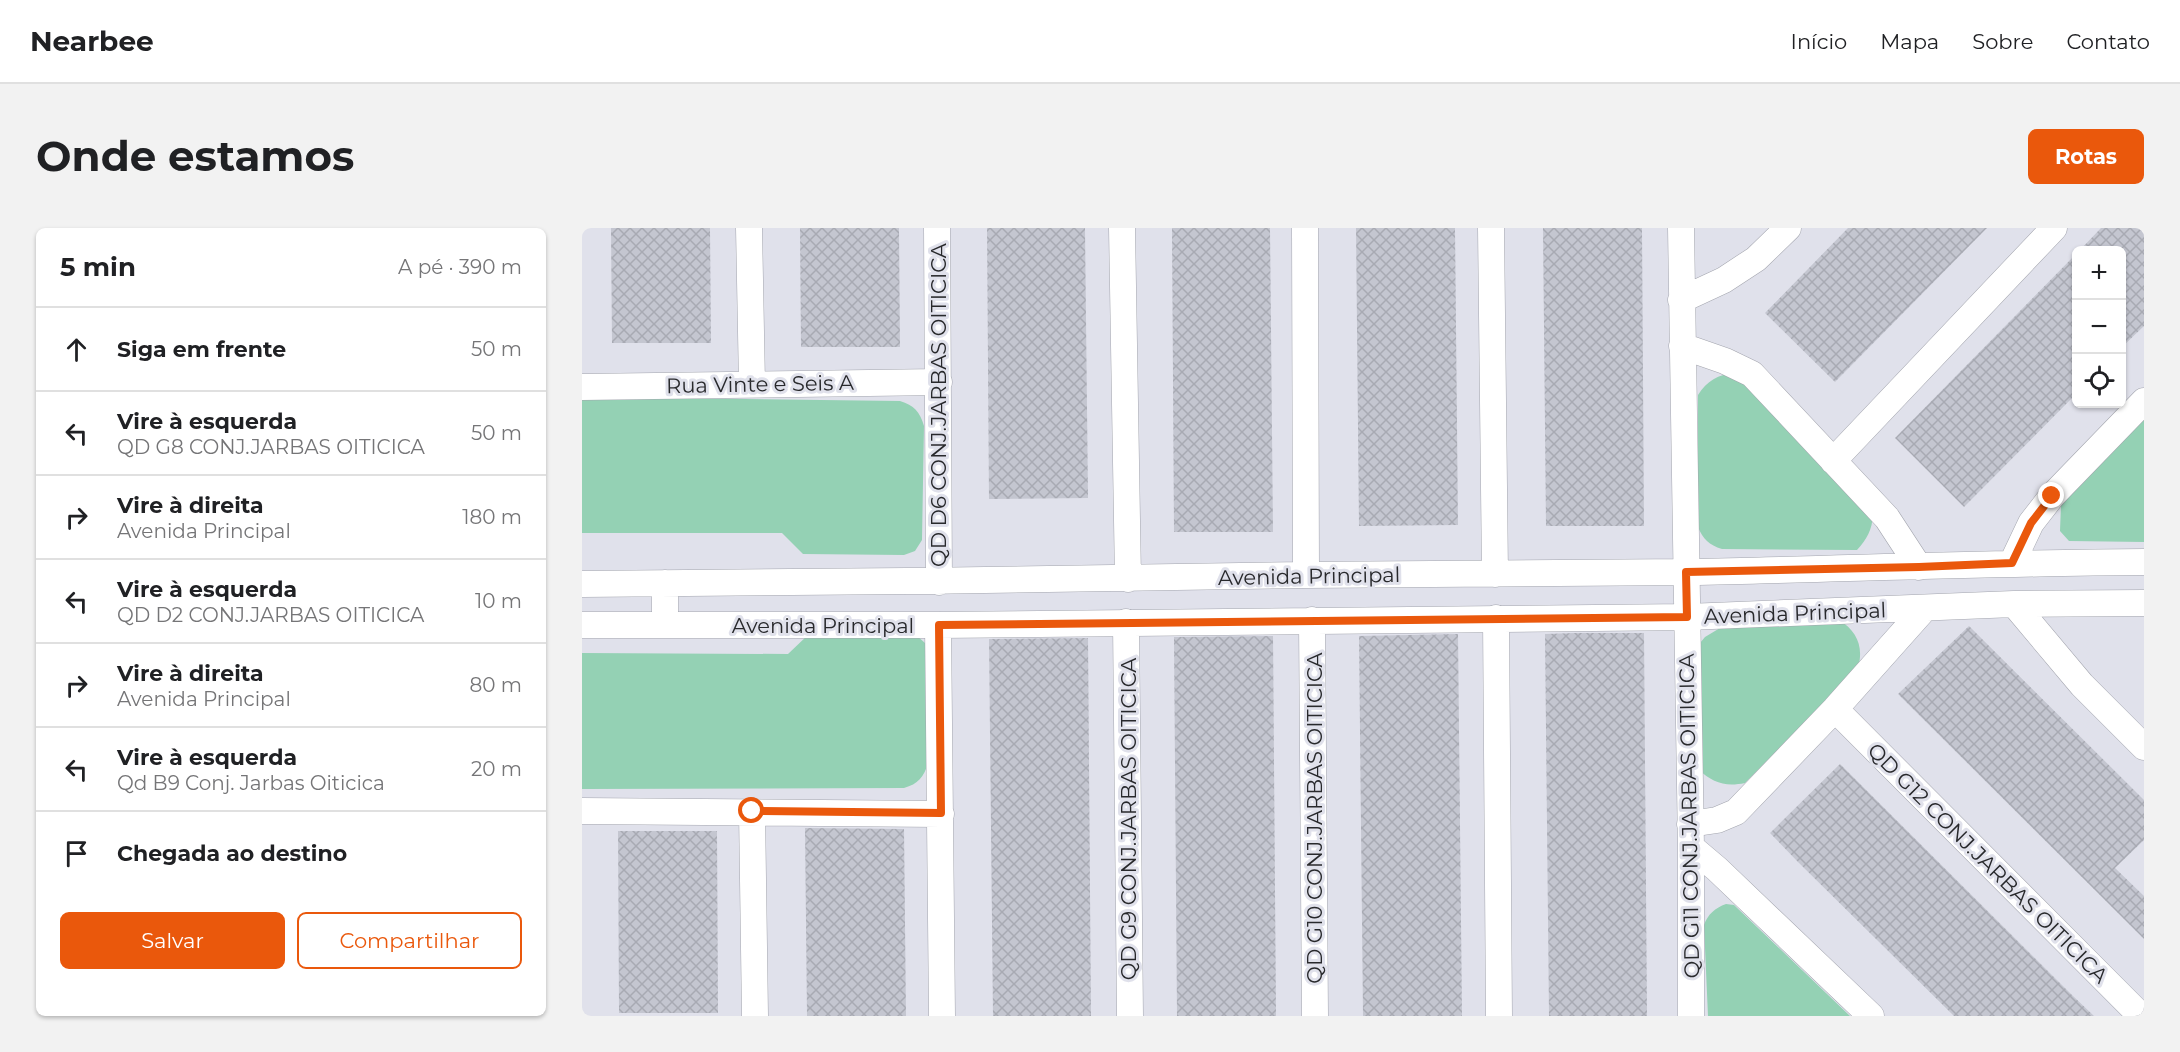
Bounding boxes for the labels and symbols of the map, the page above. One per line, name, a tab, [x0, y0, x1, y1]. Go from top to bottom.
street label: QD D6 CONJ.JARBAS OITICICA	[926, 242, 951, 567]
street label: Rua Vinte e Seis A	[666, 370, 855, 398]
route end	[2038, 482, 2064, 508]
street label: Avenida Principal	[1218, 562, 1400, 590]
street label: Avenida Principal	[1703, 597, 1887, 629]
street label: Avenida Principal	[732, 613, 914, 638]
street label: QD G10 CONJ.JARBAS OITICICA	[1302, 651, 1327, 984]
street label: QD G11 CONJ.JARBAS OITICICA	[1674, 652, 1704, 979]
street label: QD G9 CONJ.JARBAS OITICICA	[1116, 657, 1141, 980]
street label: QD G12 CONJ.JARBAS OITICICA	[1863, 738, 2114, 989]
route start	[738, 797, 764, 823]

